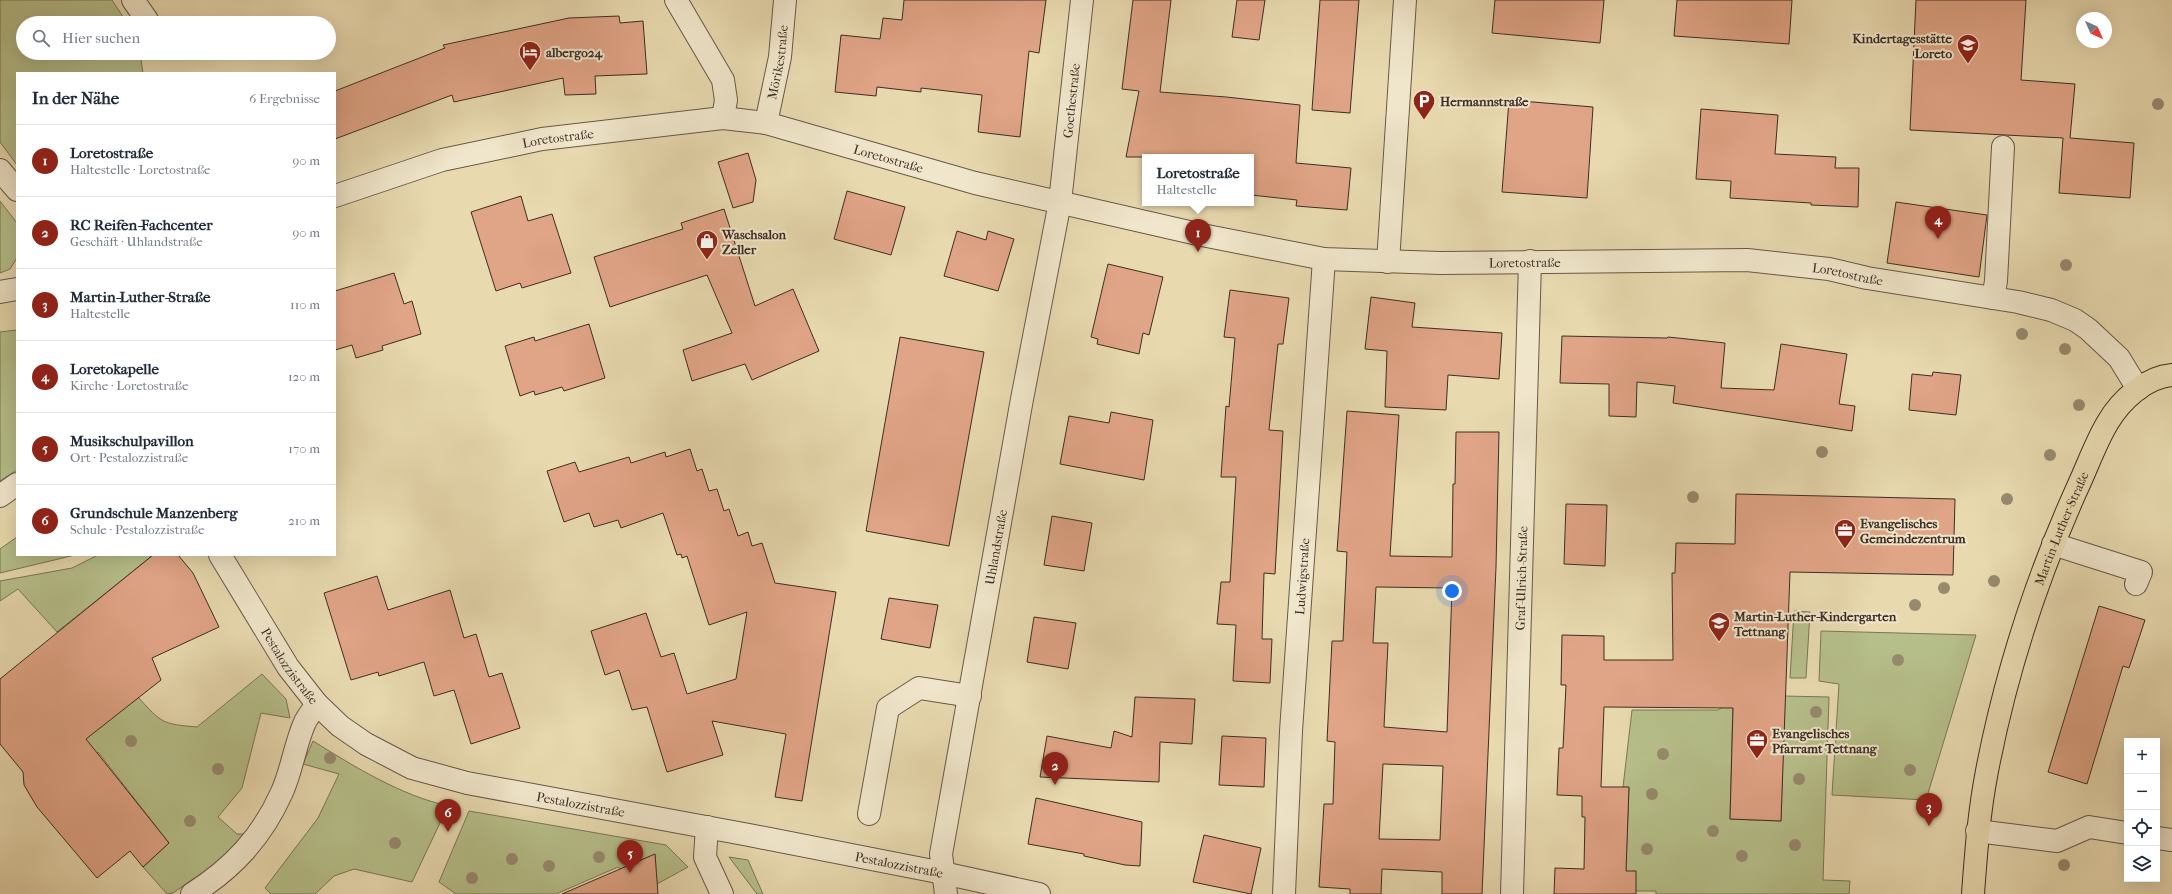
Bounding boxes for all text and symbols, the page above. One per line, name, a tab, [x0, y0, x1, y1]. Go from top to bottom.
north arrow	[2076, 12, 2112, 48]
search box	[16, 16, 336, 60]
street label: Mörikestraße	[764, 24, 791, 101]
icon: search	[30, 27, 52, 49]
text: Hier suchen	[62, 29, 140, 47]
place label: Kindertagesstätte Loreto	[1852, 31, 1953, 61]
school or university icon: Kindertagesstätte Loreto	[1955, 32, 1981, 65]
hotel icon: albergo24	[517, 39, 543, 72]
place label: albergo24	[546, 45, 603, 61]
street label: Goethestraße	[1060, 62, 1083, 139]
text: In der Nähe	[32, 88, 119, 108]
parking icon: Hermannstraße	[1411, 88, 1437, 121]
text: 6 Ergebnisse	[249, 91, 320, 106]
place label: Hermannstraße	[1440, 94, 1529, 109]
street label: Loretostraße	[521, 126, 595, 151]
street label: Loretostraße	[852, 141, 926, 176]
text: Loretostraße	[70, 144, 153, 162]
text: 1	[43, 153, 47, 168]
text: 90 m	[292, 153, 320, 168]
popup	[1142, 154, 1254, 206]
text: Haltestelle · Loretostraße	[70, 162, 210, 177]
text: Loretostraße	[1156, 164, 1240, 182]
text: Haltestelle	[1156, 182, 1217, 197]
pin: 4	[1925, 206, 1951, 239]
text: RC Reifen-Fachcenter	[70, 216, 213, 234]
pin: 1	[1185, 219, 1211, 252]
text: 2	[42, 225, 48, 240]
text: 90 m	[292, 225, 320, 240]
place label: Waschsalon Zeller	[721, 227, 786, 257]
shop icon: Waschsalon Zeller	[694, 228, 720, 261]
text: Geschäft · Uhlandstraße	[70, 234, 203, 249]
street label: Loretostraße	[1489, 255, 1561, 271]
street label: Loretostraße	[1811, 260, 1885, 289]
text: Martin-Luther-Straße	[70, 288, 210, 306]
text: 3	[42, 297, 48, 312]
text: 110 m	[290, 297, 320, 312]
text: Haltestelle	[70, 306, 130, 321]
text: Loretokapelle	[70, 360, 159, 378]
text: 4	[41, 369, 49, 384]
text: 120 m	[288, 369, 320, 384]
text: Kirche · Loretostraße	[70, 378, 188, 393]
text: Musikschulpavillon	[70, 432, 194, 450]
text: 5	[42, 441, 48, 456]
text: 170 m	[288, 441, 320, 456]
text: Ort · Pestalozzistraße	[70, 450, 188, 465]
street label: Martin-Luther-Straße	[2032, 469, 2092, 588]
text: Grundschule Manzenberg	[70, 504, 237, 522]
street label: Uhlandstraße	[982, 508, 1010, 586]
text: 6	[41, 513, 49, 528]
text: 210 m	[288, 513, 320, 528]
place label: Evangelisches Gemeindezentrum	[1860, 516, 1966, 546]
office icon: Evangelisches Gemeindezentrum	[1832, 517, 1858, 550]
text: Schule · Pestalozzistraße	[70, 522, 204, 537]
street label: Graf-Ulrich-Straße	[1513, 525, 1530, 630]
street label: Ludwigstraße	[1292, 537, 1313, 616]
your location	[1442, 581, 1462, 601]
place label: Martin-Luther-Kindergarten Tettnang	[1733, 609, 1897, 640]
school or university icon: Martin-Luther-Kindergarten Tettnang	[1706, 610, 1732, 643]
street label: Pestalozzistraße	[258, 625, 321, 708]
place label: Evangelisches Pfarramt Tettnang	[1772, 726, 1878, 757]
office icon: Evangelisches Pfarramt Tettnang	[1744, 727, 1770, 760]
map controls	[2124, 738, 2160, 882]
button: +	[2124, 738, 2160, 774]
pin: 2	[1042, 752, 1068, 785]
button: −	[2124, 774, 2160, 810]
street label: Pestalozzistraße	[535, 789, 627, 820]
pin: 3	[1916, 793, 1942, 826]
pin: 6	[435, 799, 461, 832]
button: locate	[2124, 810, 2160, 846]
pin: 5	[617, 840, 643, 873]
button: layers	[2124, 846, 2160, 882]
street label: Pestalozzistraße	[854, 849, 945, 881]

